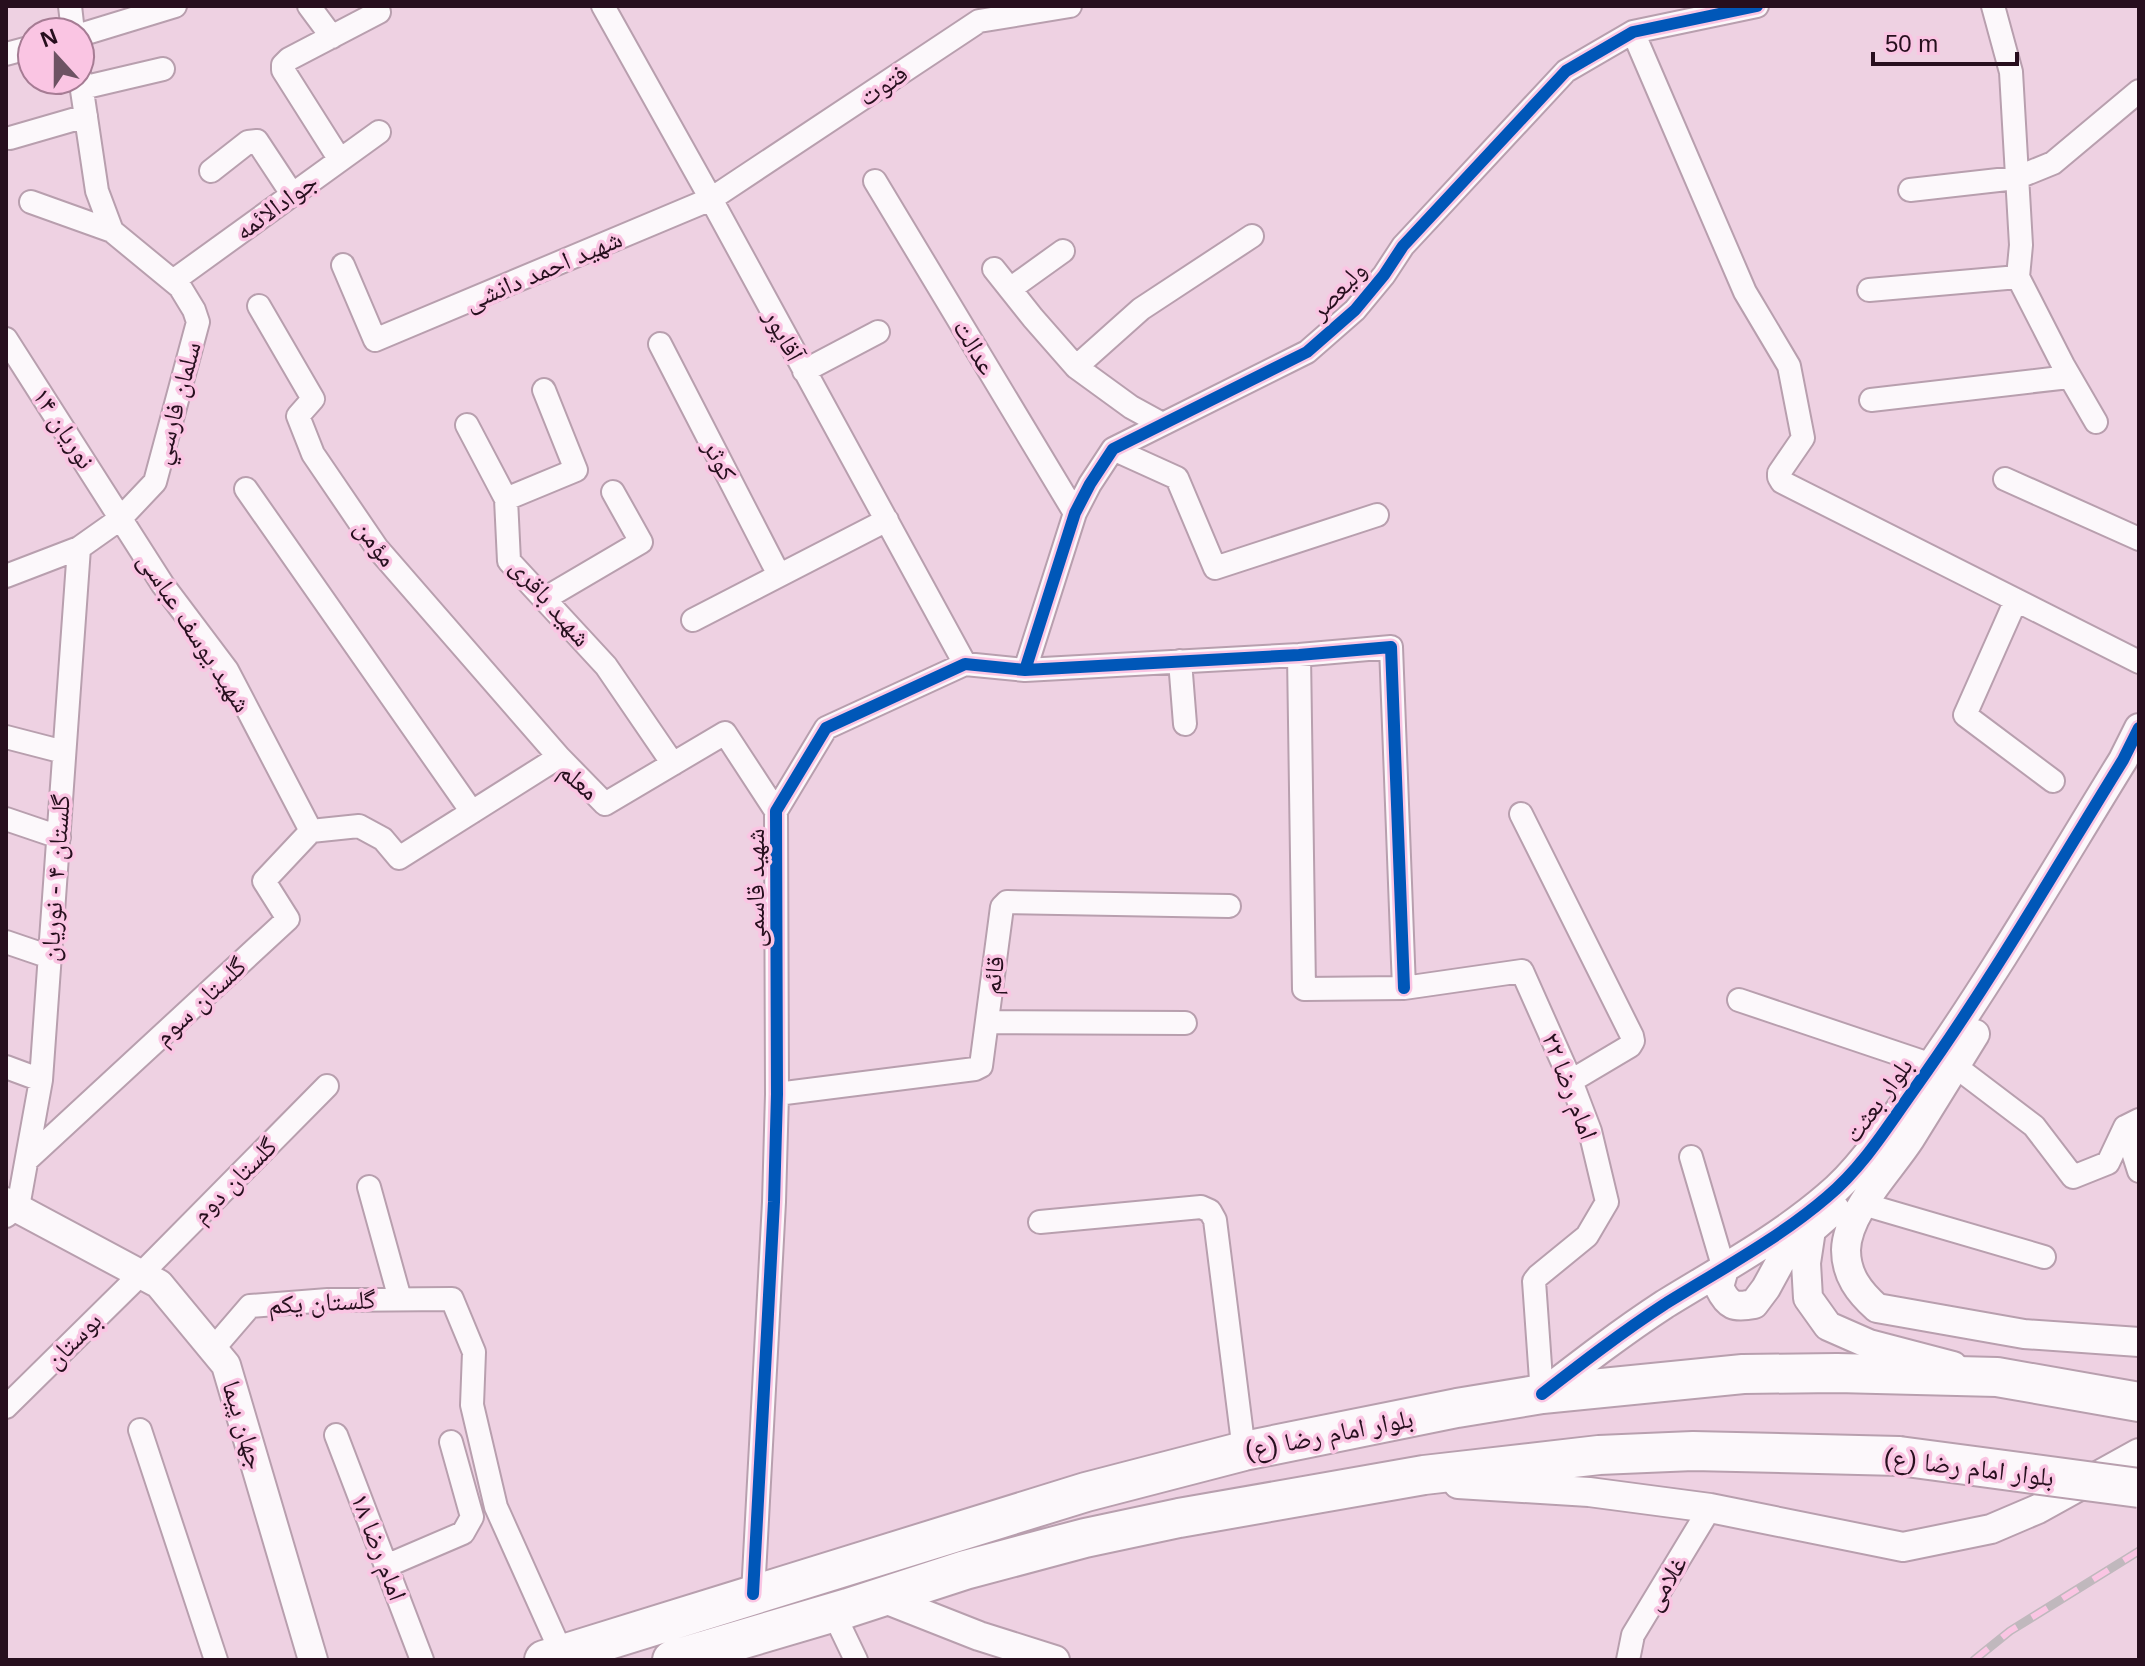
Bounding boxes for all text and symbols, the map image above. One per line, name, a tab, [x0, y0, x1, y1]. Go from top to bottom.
north arrow	[16, 16, 96, 96]
scale bar	[1873, 16, 2017, 66]
text: N	[37, 23, 61, 52]
text: 50 m	[1885, 30, 1938, 57]
street label: فتوت	[853, 58, 913, 112]
street label: جوادالائمه	[229, 166, 323, 246]
street label: شهید احمد دانشی	[460, 223, 627, 318]
street label: ولیعصر	[1303, 255, 1373, 326]
street label: آقاپور	[756, 303, 811, 368]
street label: عدالت	[947, 314, 1003, 380]
street label: سلمان فارسي	[145, 338, 212, 469]
street label: نوریان ۱۴	[26, 382, 101, 475]
street label: کوثر	[697, 433, 743, 486]
street label: مؤمن	[348, 514, 403, 573]
street label: شهید یوسف عباسی	[131, 546, 258, 718]
street label: شهید باقری	[504, 552, 597, 653]
street label: معلم	[552, 756, 605, 808]
street label: گلستان ۴ - نوریان	[34, 793, 77, 963]
street label: شهید قاسمی	[740, 828, 771, 948]
street label: گلستان سوم	[148, 951, 254, 1053]
street label: قائم	[976, 954, 1012, 996]
street label: امام رضا ۲۲	[1533, 1028, 1604, 1145]
street label: بلوار بعثت	[1837, 1052, 1919, 1148]
street label: گلستان دوم	[185, 1131, 285, 1231]
street label: گلستان یکم	[268, 1284, 377, 1322]
street label: بوستان	[38, 1305, 108, 1375]
street label: جهان پیما	[215, 1377, 272, 1473]
street label: بلوار امام رضا (ع)	[1242, 1403, 1416, 1468]
street label: بلوار امام رضا (ع)	[1882, 1442, 2056, 1495]
street label: امام رضا ۱۸	[342, 1489, 413, 1606]
street label: غلامی	[1637, 1550, 1694, 1616]

